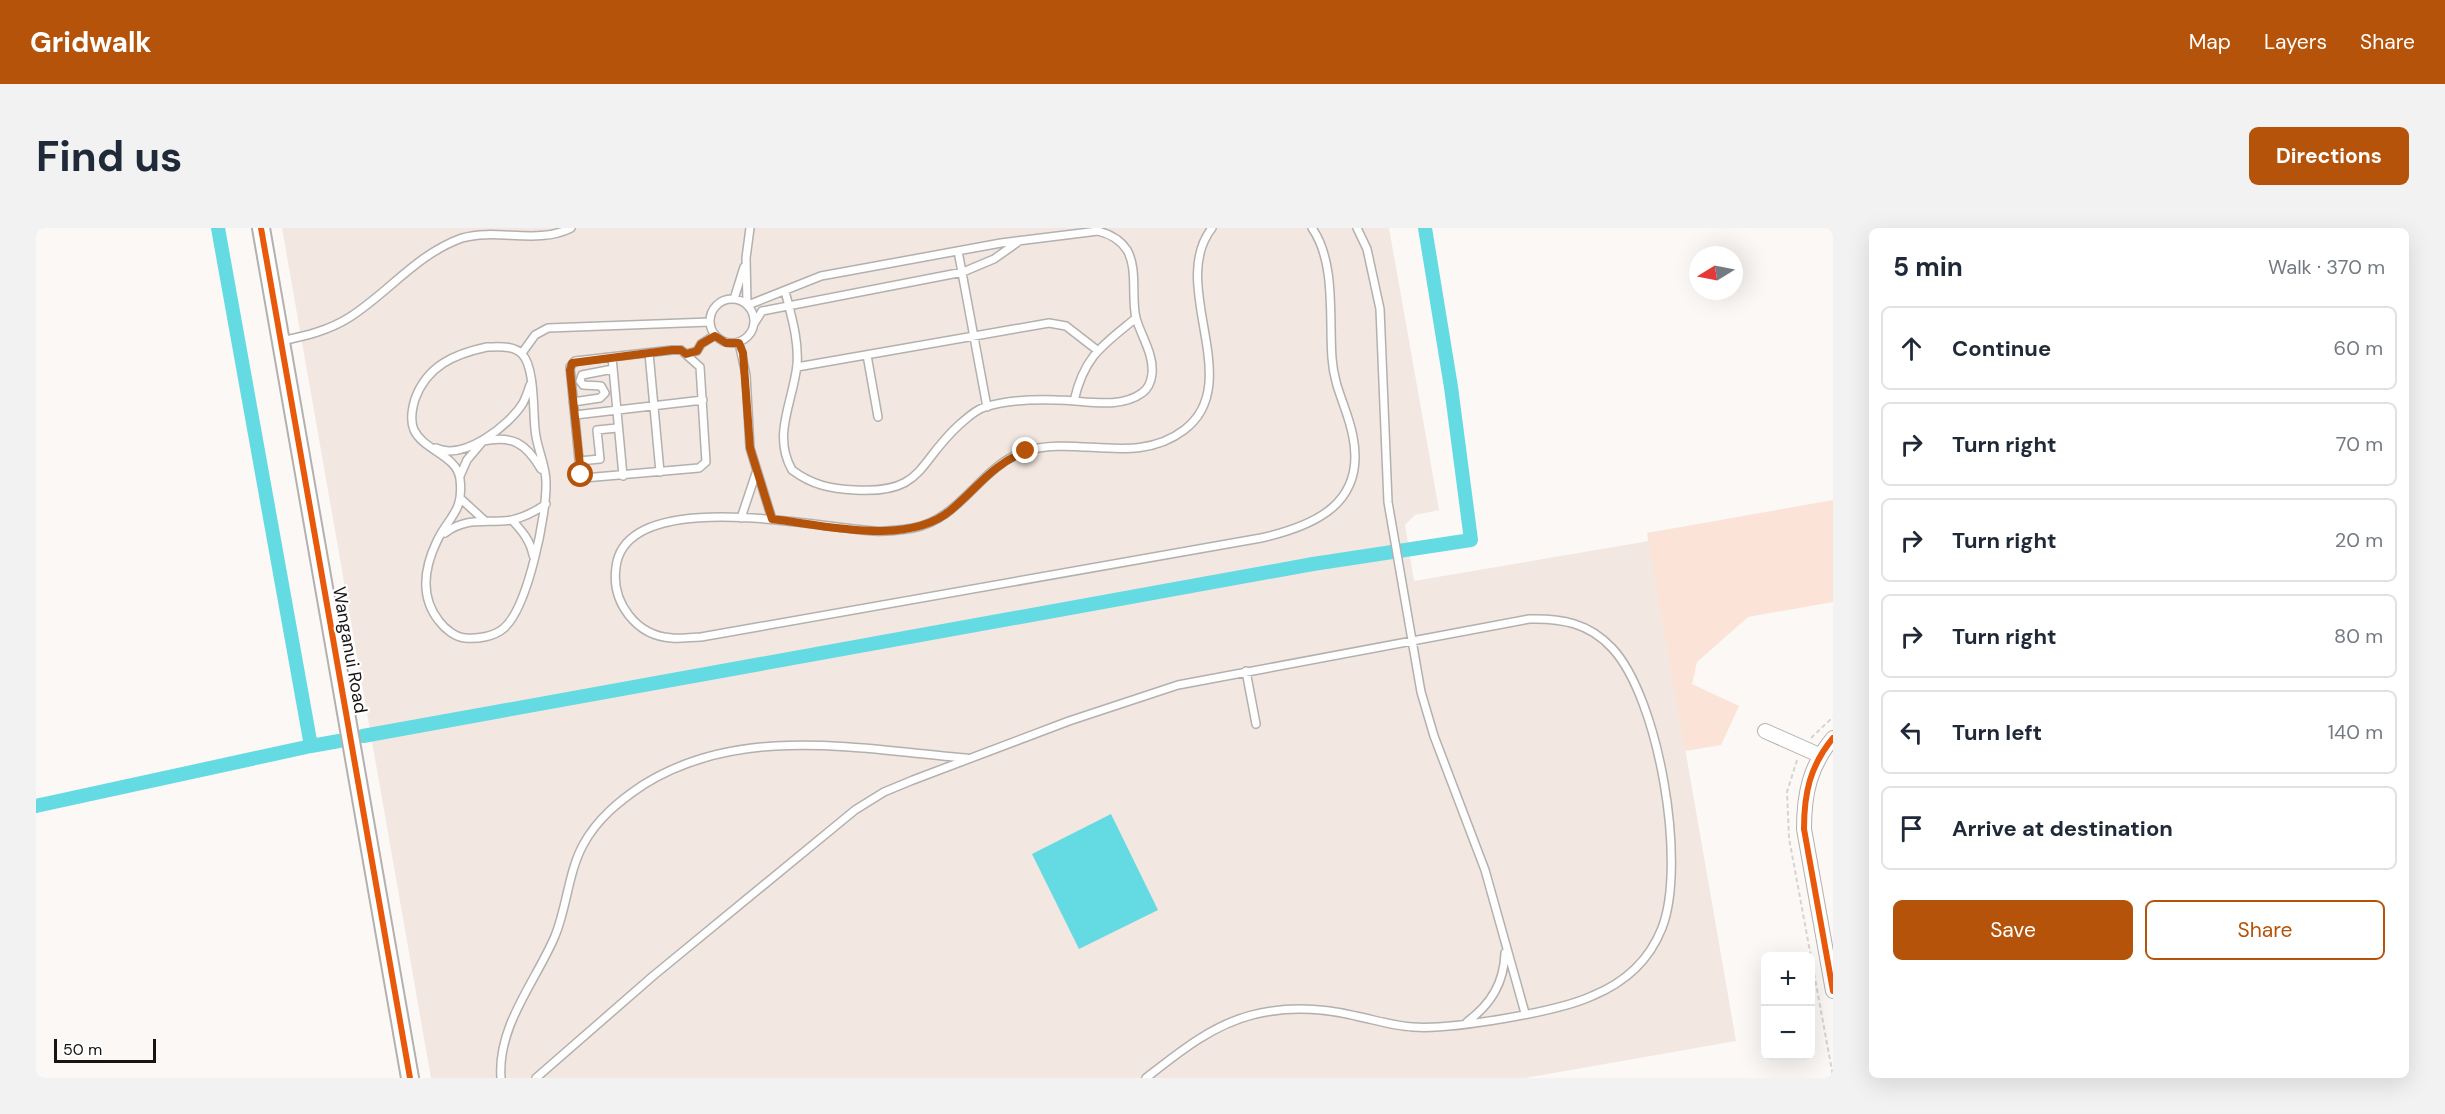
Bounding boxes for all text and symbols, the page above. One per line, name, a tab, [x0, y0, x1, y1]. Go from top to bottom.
text: Gridwalk	[30, 24, 152, 61]
text: Map	[2189, 28, 2231, 56]
text: Layers	[2264, 28, 2327, 56]
text: Share	[2360, 28, 2415, 56]
button: Directions	[2249, 127, 2409, 185]
text: Find us	[36, 129, 182, 184]
north arrow	[1689, 246, 1743, 300]
text: 5 min	[1893, 250, 1963, 284]
text: Walk · 370 m	[2268, 254, 2385, 280]
icon: ahead	[1895, 332, 1928, 365]
text: Continue	[1952, 334, 2051, 363]
text: 60 m	[2334, 335, 2383, 361]
icon: right	[1895, 428, 1928, 461]
text: Turn right	[1952, 430, 2057, 459]
text: 70 m	[2336, 431, 2383, 457]
route end	[1012, 437, 1038, 463]
route start	[567, 461, 593, 487]
icon: right	[1895, 524, 1928, 557]
text: Turn right	[1952, 526, 2057, 555]
text: 20 m	[2335, 527, 2383, 553]
street label: Wanganui Road	[327, 585, 373, 715]
icon: right	[1895, 620, 1928, 653]
text: Turn right	[1952, 622, 2057, 651]
text: 80 m	[2334, 623, 2383, 649]
icon: left	[1895, 716, 1928, 749]
text: Turn left	[1952, 718, 2042, 747]
text: 140 m	[2328, 719, 2383, 745]
icon: arrive	[1895, 812, 1928, 845]
text: Arrive at destination	[1952, 814, 2173, 843]
button: Save	[1893, 900, 2133, 960]
button: Share	[2145, 900, 2385, 960]
map controls	[1761, 952, 1815, 1060]
button: +	[1761, 952, 1815, 1006]
button: −	[1761, 1006, 1815, 1060]
scale bar	[54, 1036, 156, 1064]
text: 50 m	[63, 1039, 102, 1060]

